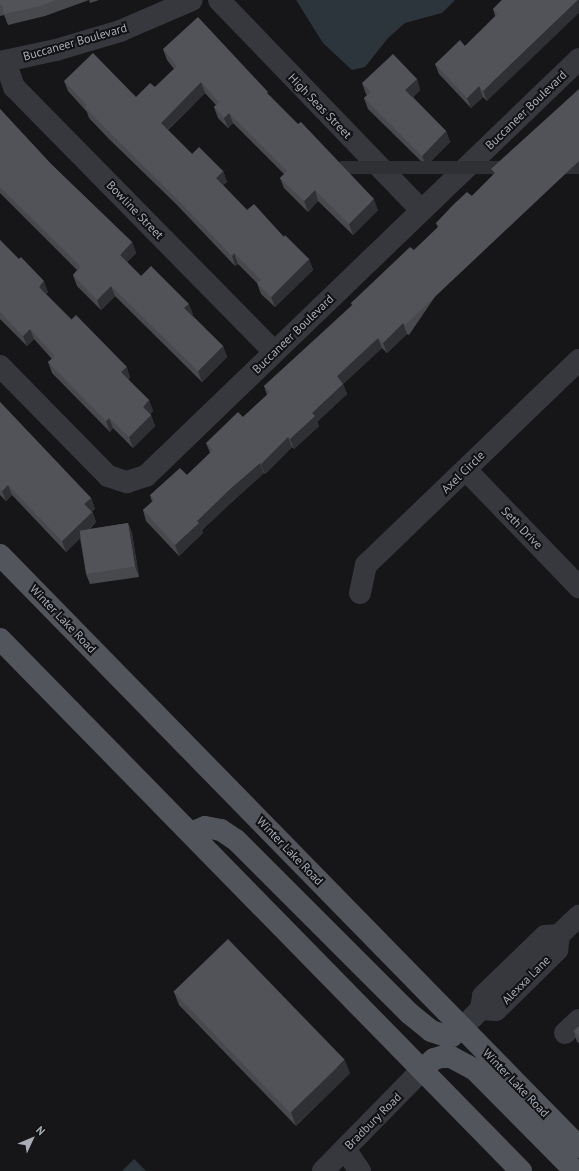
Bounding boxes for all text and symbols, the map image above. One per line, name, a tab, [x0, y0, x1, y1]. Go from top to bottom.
street label: Buccaneer Boulevard	[21, 20, 129, 64]
street label: Buccaneer Boulevard	[482, 68, 570, 152]
street label: High Seas Street	[285, 70, 355, 142]
street label: Bowline Street	[104, 178, 166, 242]
street label: Buccaneer Boulevard	[249, 292, 337, 376]
street label: Axel Circle	[438, 448, 488, 496]
street label: Seth Drive	[498, 504, 546, 552]
street label: Winter Lake Road	[27, 582, 99, 656]
street label: Winter Lake Road	[254, 814, 326, 888]
street label: Alexxa Lane	[499, 953, 553, 1007]
street label: Winter Lake Road	[480, 1046, 552, 1120]
street label: Bradbury Road	[341, 1089, 405, 1153]
north arrow	[12, 1119, 52, 1159]
text: N	[33, 1123, 48, 1138]

